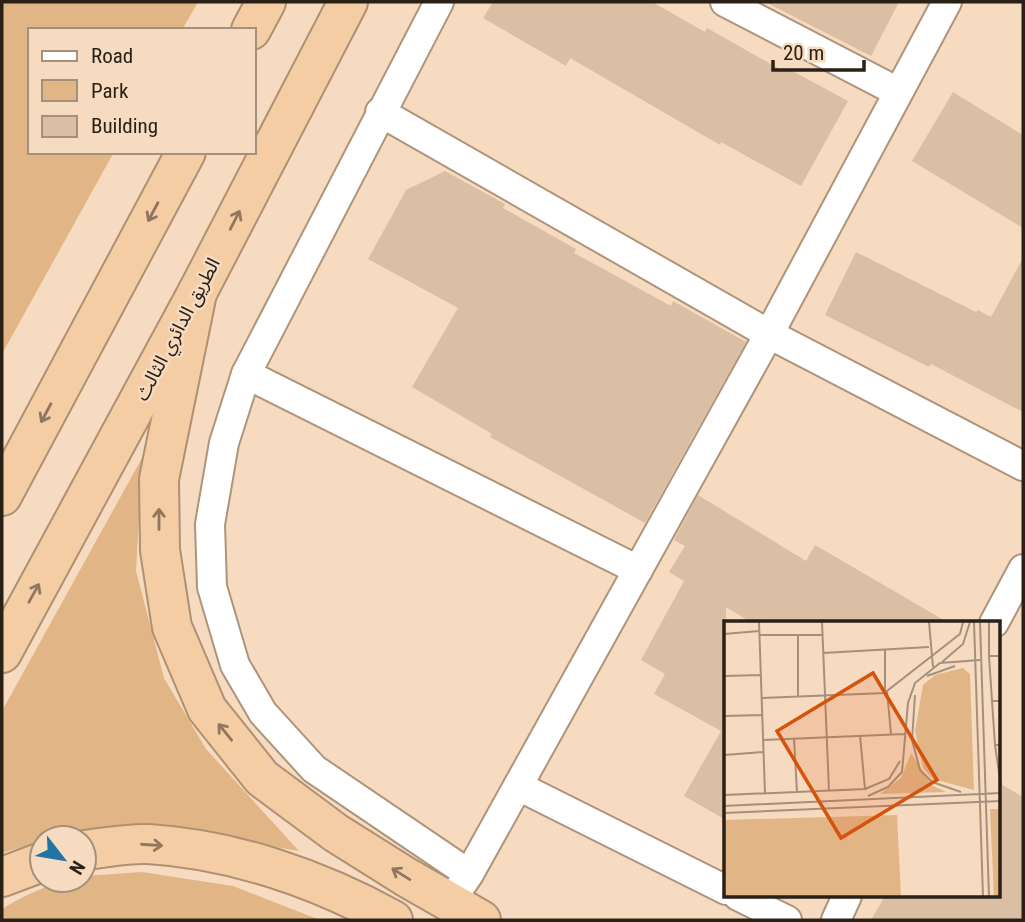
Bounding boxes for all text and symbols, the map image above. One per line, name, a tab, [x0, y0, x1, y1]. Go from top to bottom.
legend	[28, 28, 256, 154]
scale bar	[773, 28, 864, 72]
text: 20 m	[783, 41, 824, 65]
text: Road	[91, 44, 133, 68]
text: Park	[91, 79, 129, 103]
text: Building	[91, 114, 158, 138]
one-way arrow	[146, 202, 160, 222]
one-way arrow	[229, 210, 242, 231]
street label: الطريق الدائري الثالث	[130, 254, 228, 406]
one-way arrow	[39, 402, 52, 423]
one-way arrow	[152, 508, 166, 531]
one-way arrow	[27, 583, 41, 603]
inset map	[724, 621, 1000, 898]
one-way arrow	[218, 724, 233, 742]
north arrow	[28, 824, 98, 894]
one-way arrow	[140, 839, 163, 852]
text: N	[64, 857, 90, 878]
one-way arrow	[391, 867, 411, 881]

